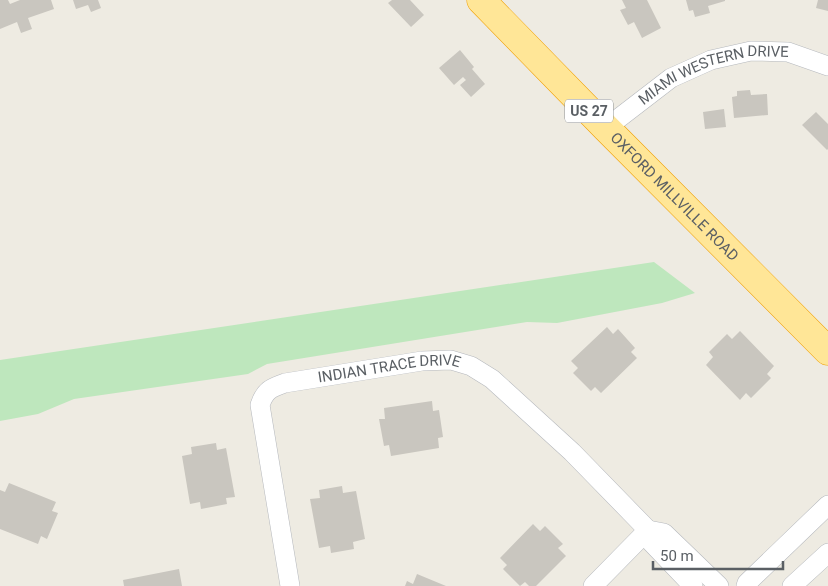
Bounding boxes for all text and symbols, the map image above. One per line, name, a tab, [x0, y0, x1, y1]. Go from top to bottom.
street label: MIAMI WESTERN DRIVE	[635, 42, 789, 109]
road number: US 27	[565, 100, 613, 122]
street label: OXFORD MILLVILLE ROAD	[607, 129, 742, 265]
street label: INDIAN TRACE DRIVE	[317, 351, 463, 387]
scale bar	[653, 538, 783, 570]
text: 50 m	[660, 547, 694, 565]

